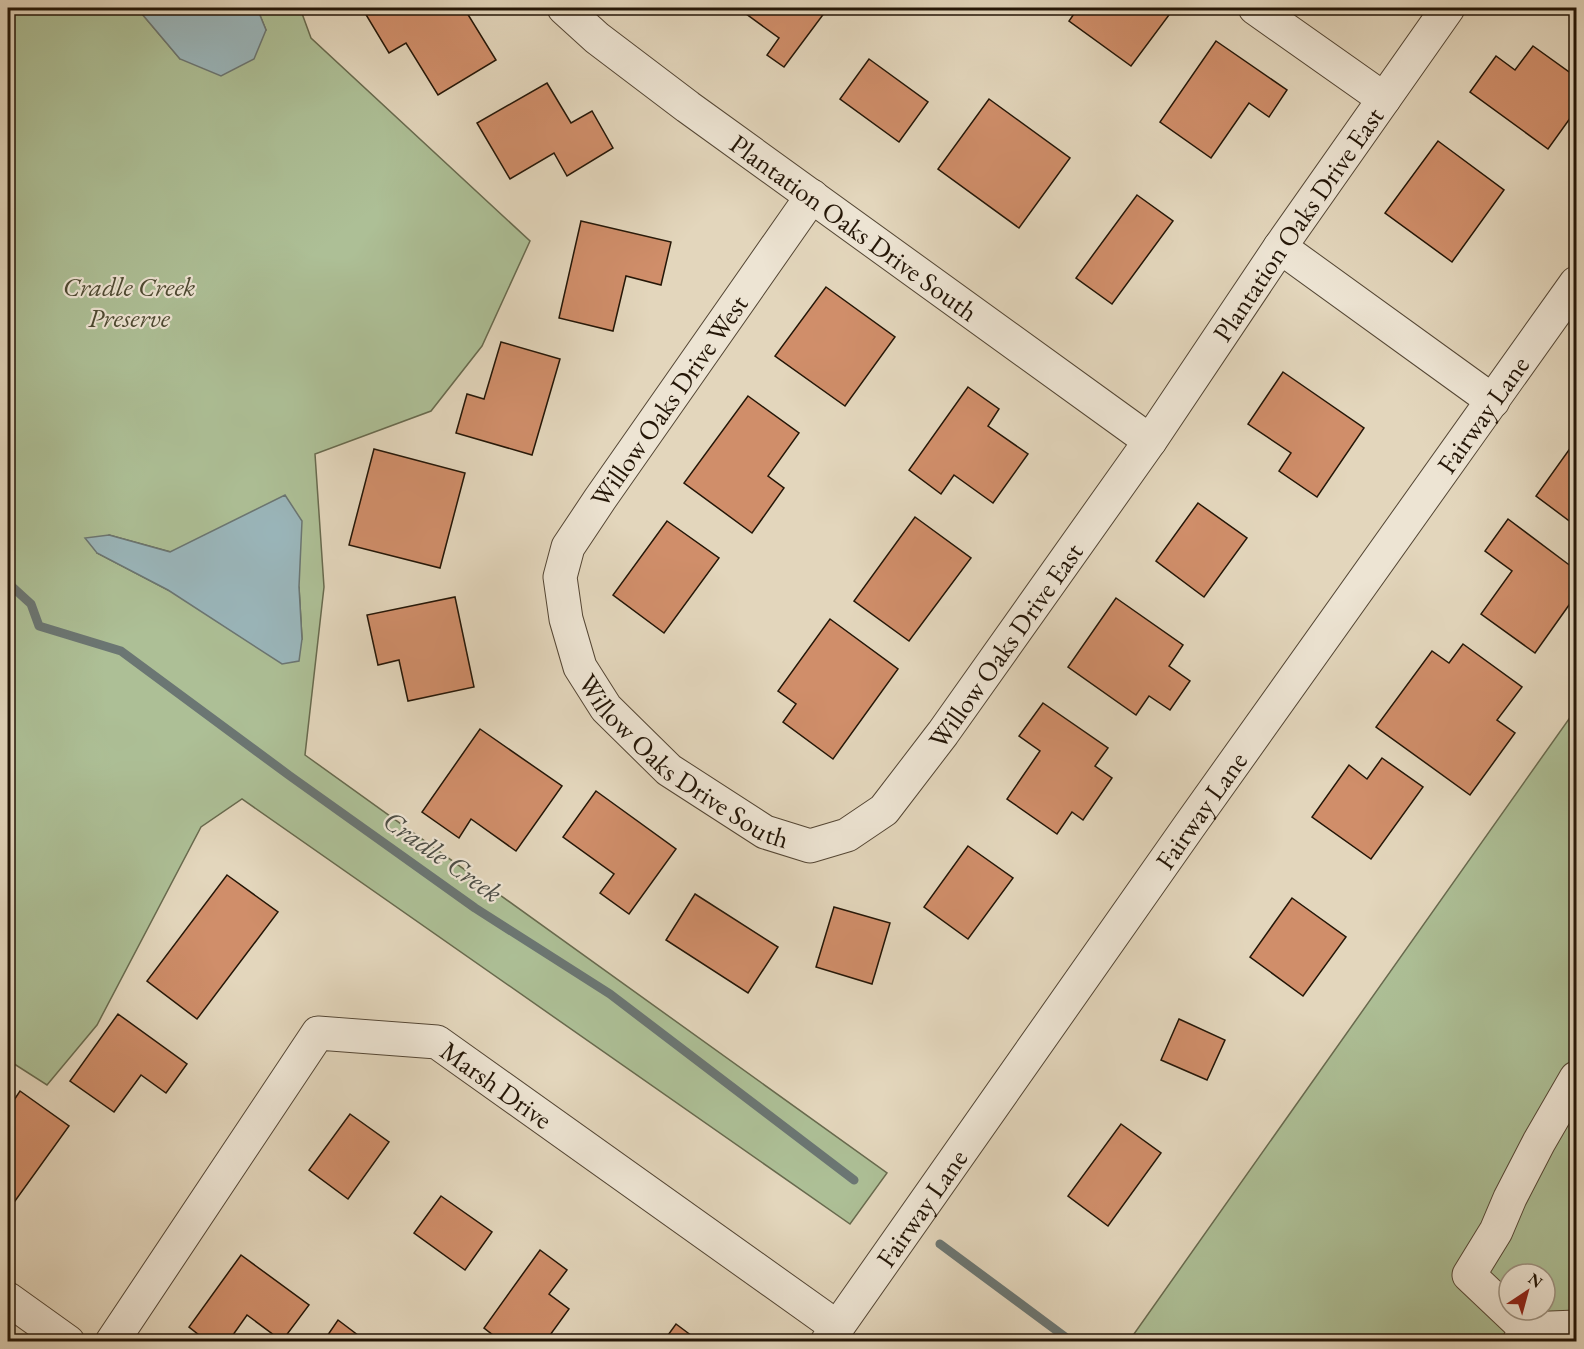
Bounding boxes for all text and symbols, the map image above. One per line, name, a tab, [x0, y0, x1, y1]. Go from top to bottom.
street label: Plantation Oaks Drive East	[1204, 99, 1391, 348]
street label: Plantation Oaks Drive South	[723, 126, 985, 329]
park label: Cradle Creek Preserve	[63, 269, 195, 335]
street label: Willow Oaks Drive West	[583, 287, 756, 514]
street label: Fairway Lane	[1429, 348, 1536, 480]
street label: Willow Oaks Drive East	[920, 535, 1090, 755]
street label: Willow Oaks Drive South	[571, 667, 793, 856]
street label: Fairway Lane	[1147, 744, 1255, 876]
water label: Cradle Creek	[376, 802, 510, 910]
street label: Marsh Drive	[434, 1033, 560, 1136]
street label: Fairway Lane	[868, 1142, 975, 1274]
north arrow	[1497, 1262, 1557, 1322]
text: N	[1524, 1268, 1547, 1293]

